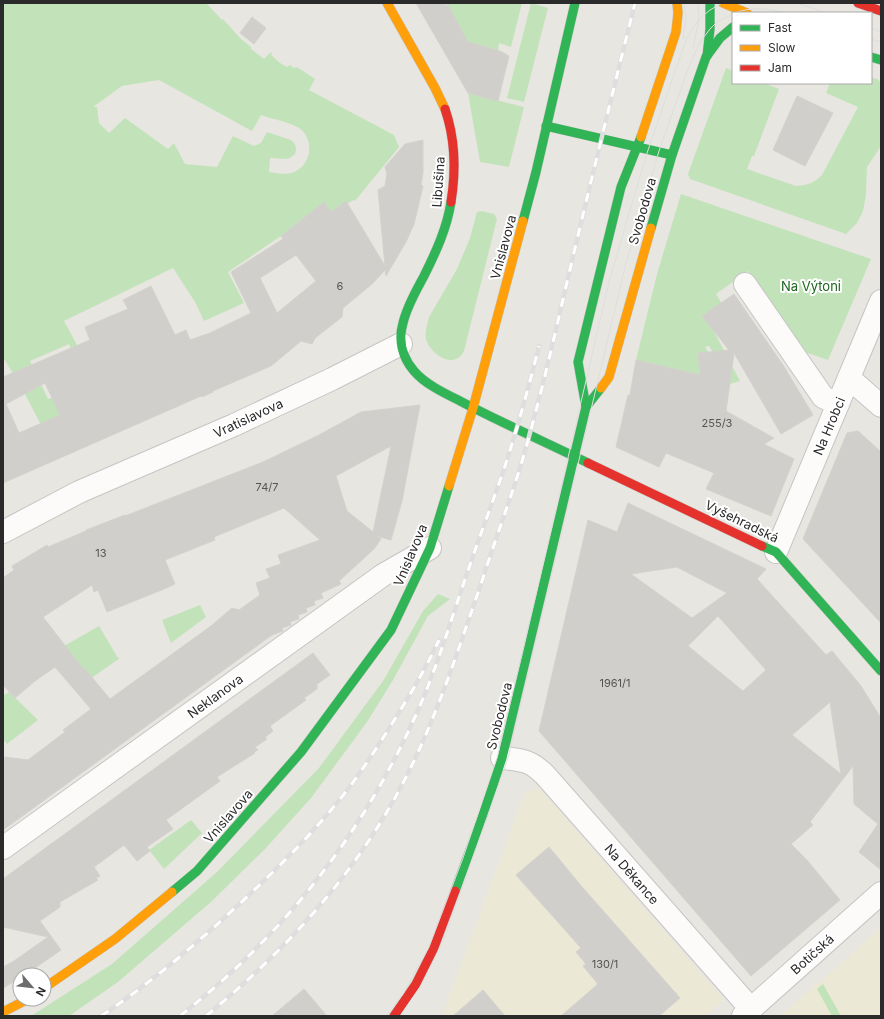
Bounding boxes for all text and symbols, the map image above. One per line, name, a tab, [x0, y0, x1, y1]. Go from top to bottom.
legend	[732, 12, 872, 84]
text: Fast	[768, 20, 792, 35]
text: Slow	[768, 40, 796, 55]
text: Jam	[768, 60, 792, 75]
street label: Libušina	[428, 156, 448, 208]
street label: Svobodova	[625, 176, 659, 246]
street label: Vnislavova	[487, 213, 519, 281]
park label: Na Výtoni	[781, 278, 841, 294]
house number: 6	[337, 279, 344, 293]
street label: Vratislavova	[211, 395, 285, 441]
street label: Na Hrobci	[810, 395, 848, 457]
house number: 255/3	[702, 416, 733, 430]
house number: 74/7	[256, 480, 278, 494]
street label: Vyšehradská	[703, 496, 781, 546]
street label: Vnislavova	[390, 521, 430, 589]
house number: 13	[95, 546, 107, 560]
street label: Neklanova	[184, 671, 246, 721]
house number: 1961/1	[599, 676, 631, 690]
street label: Svobodova	[483, 681, 515, 751]
street label: Vnislavova	[200, 786, 256, 846]
street label: Na Děkance	[601, 841, 663, 907]
street label: Botičská	[787, 931, 837, 977]
house number: 130/1	[592, 957, 618, 971]
north arrow	[12, 967, 52, 1007]
text: N	[33, 985, 49, 999]

